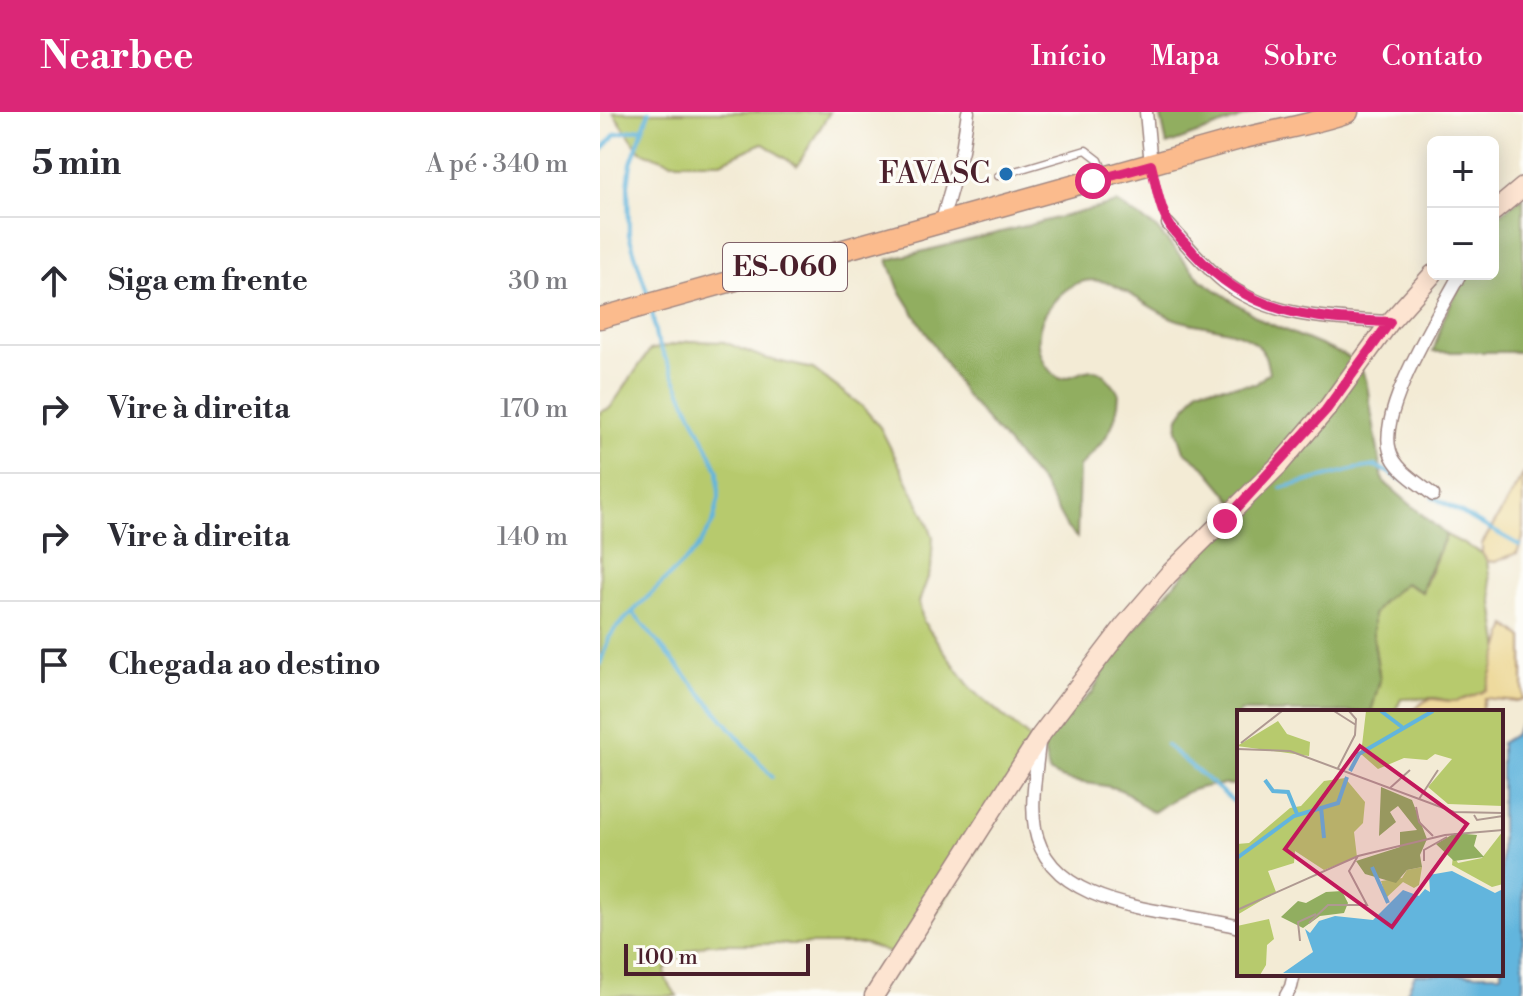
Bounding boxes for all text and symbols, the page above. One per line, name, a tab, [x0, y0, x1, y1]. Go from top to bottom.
text: Nearbee	[40, 33, 193, 80]
text: Início	[1031, 39, 1106, 74]
text: Mapa	[1150, 39, 1220, 74]
text: Sobre	[1264, 39, 1337, 74]
text: Contato	[1381, 39, 1483, 74]
map controls	[1427, 136, 1499, 280]
button: +	[1427, 136, 1499, 208]
text: 5 min	[32, 143, 121, 185]
text: A pé · 340 m	[426, 148, 568, 180]
place label: FAVASC	[879, 155, 990, 193]
route start	[1075, 163, 1111, 199]
marker: FAVASC	[997, 165, 1015, 183]
button: −	[1427, 208, 1499, 280]
road number: ES-060	[723, 243, 847, 291]
icon: ahead	[32, 259, 76, 303]
text: Siga em frente	[108, 262, 308, 300]
text: 30 m	[508, 265, 568, 297]
icon: right	[32, 387, 76, 431]
text: Vire à direita	[108, 390, 290, 428]
text: 170 m	[500, 393, 568, 425]
route end	[1207, 503, 1243, 539]
icon: right	[32, 515, 76, 559]
text: Vire à direita	[108, 518, 290, 556]
text: 140 m	[497, 521, 568, 553]
icon: arrive	[32, 643, 76, 687]
text: Chegada ao destino	[108, 646, 381, 684]
inset map	[1237, 710, 1503, 976]
scale bar	[624, 940, 810, 976]
text: 100 m	[636, 944, 698, 971]

